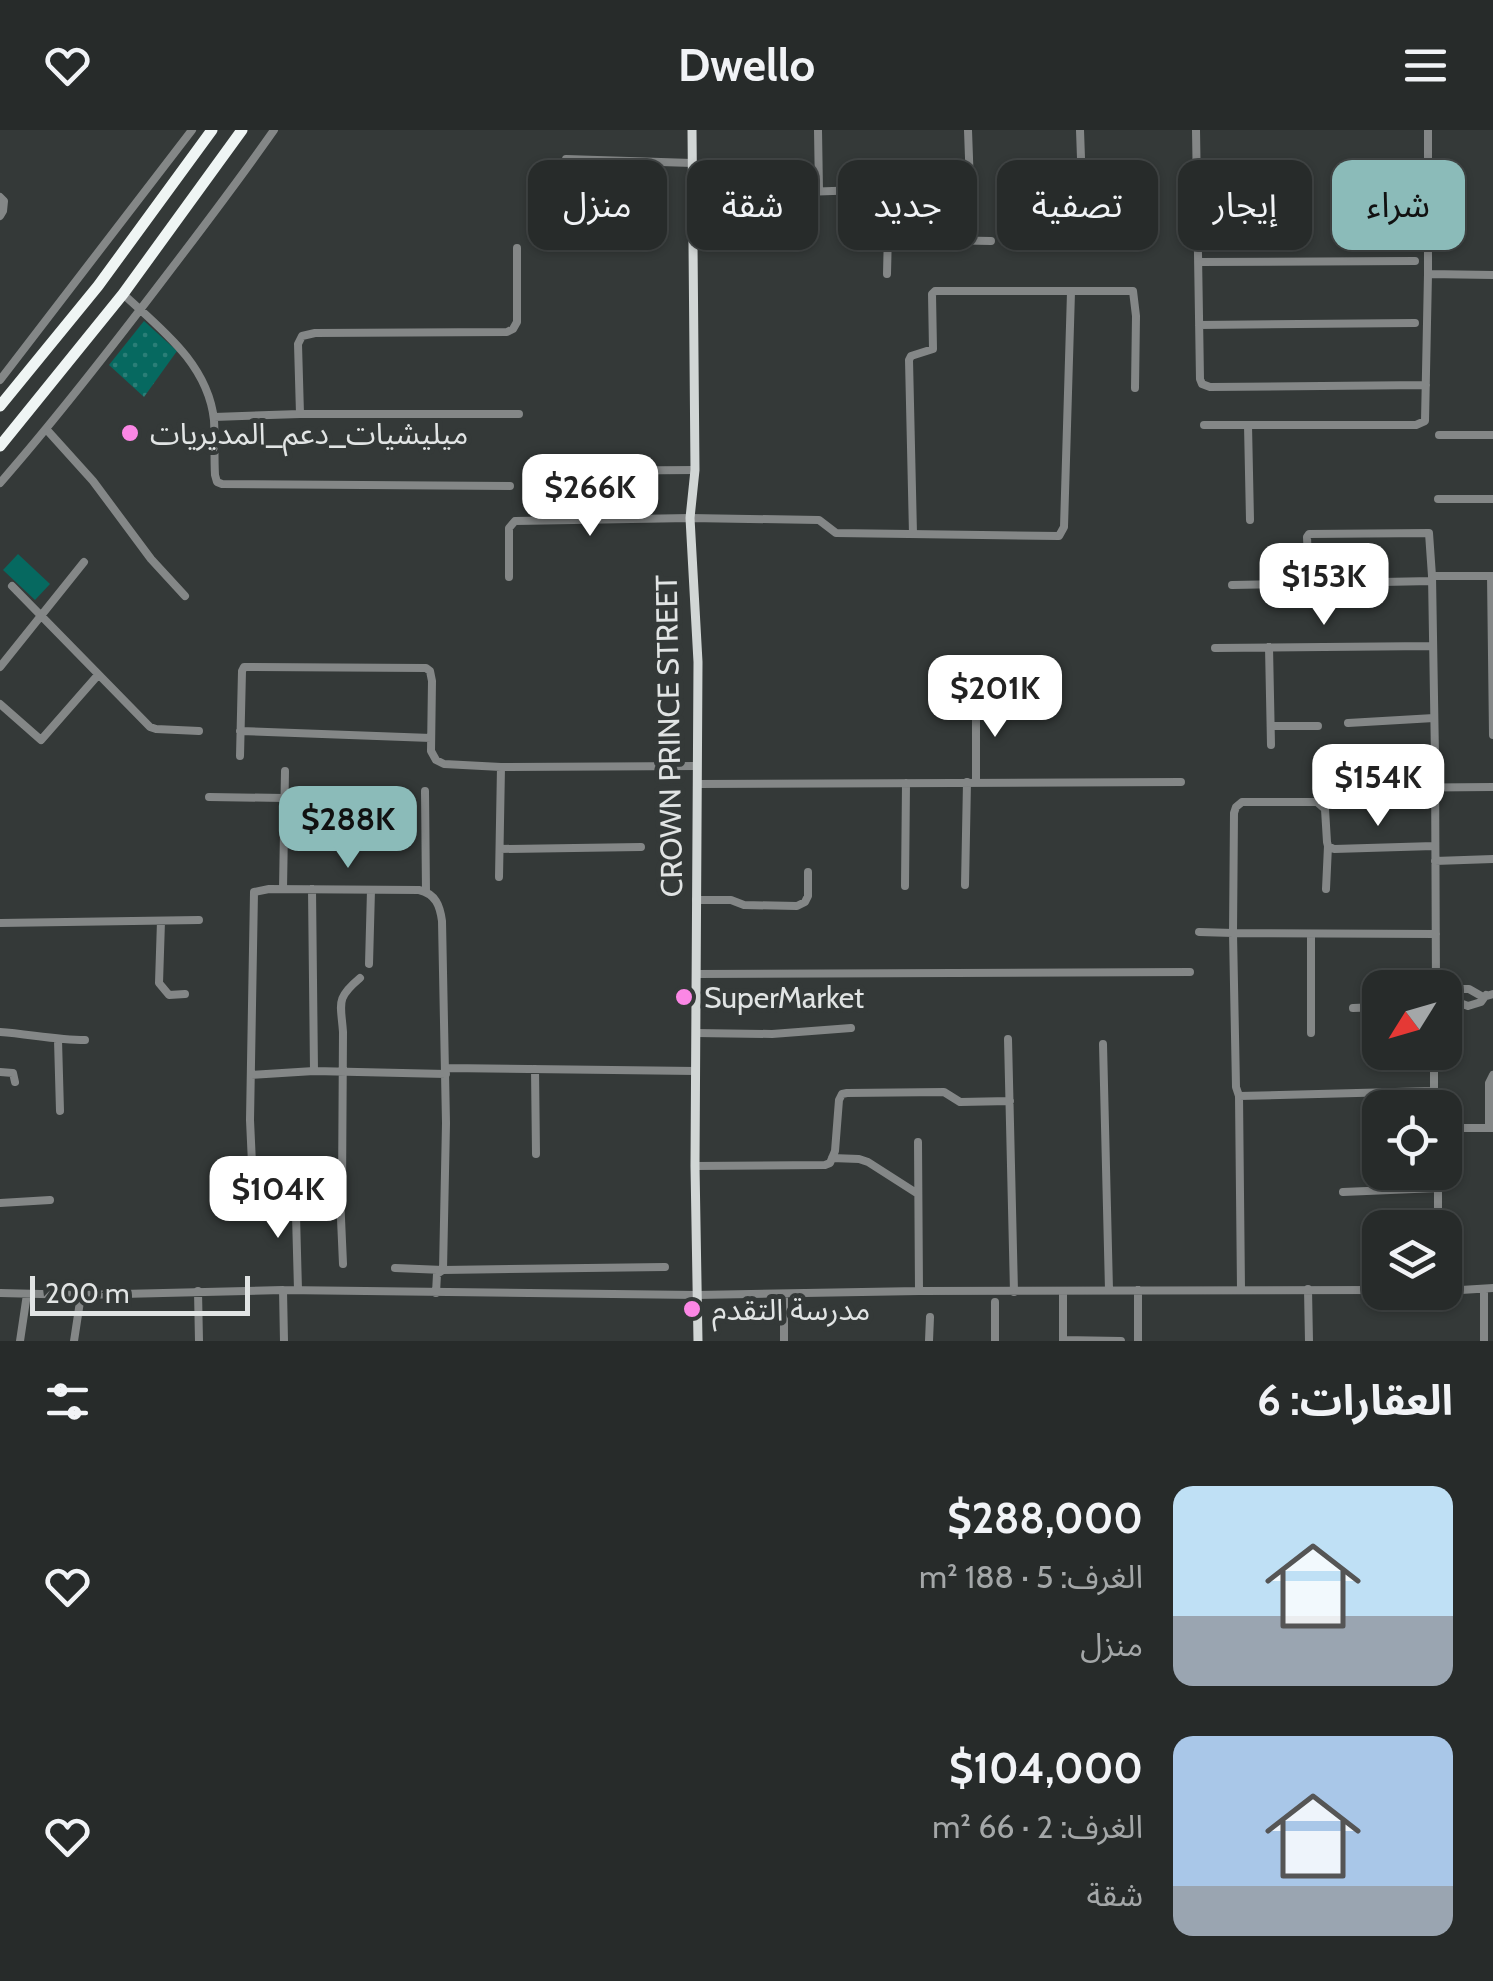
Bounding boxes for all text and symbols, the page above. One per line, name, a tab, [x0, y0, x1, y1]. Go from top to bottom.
icon: heart	[40, 38, 95, 93]
text: Dwello	[678, 38, 815, 92]
icon: menu	[1398, 38, 1453, 93]
chip: منزل	[528, 160, 667, 250]
chip: شقة	[687, 160, 818, 250]
chip: جديد	[838, 160, 977, 250]
chip: تصفية	[997, 160, 1158, 250]
chip: إيجار	[1178, 160, 1312, 250]
chip: شراء	[1332, 160, 1465, 250]
place label: ميليشيات_دعم_المديريات	[150, 415, 468, 457]
marker: ميليشيات_دعم_المديريات	[119, 422, 141, 444]
pin: $266K	[520, 454, 660, 539]
text: $266K	[544, 467, 636, 506]
pin: $153K	[1254, 543, 1394, 628]
text: $153K	[1282, 556, 1366, 595]
street label: CROWN PRINCE STREET	[648, 575, 690, 897]
pin: $201K	[925, 655, 1065, 740]
text: $201K	[950, 668, 1040, 707]
pin: $154K	[1308, 744, 1448, 829]
text: $154K	[1334, 757, 1422, 796]
pin: $288K	[278, 786, 418, 871]
text: $288K	[301, 799, 395, 838]
north arrow	[1362, 970, 1462, 1070]
map controls	[1362, 970, 1462, 1310]
place label: SuperMarket	[704, 979, 864, 1016]
marker: SuperMarket	[673, 986, 695, 1008]
button: locate	[1362, 1090, 1462, 1190]
pin: $104K	[208, 1156, 348, 1241]
text: $104K	[232, 1169, 324, 1208]
button: layers	[1362, 1210, 1462, 1310]
scale bar	[30, 1271, 250, 1316]
text: 200 m	[45, 1276, 130, 1310]
place label: مدرسة التقدم	[712, 1291, 870, 1332]
marker: مدرسة التقدم	[681, 1298, 703, 1320]
icon: filters	[40, 1374, 95, 1429]
text: العقارات: 6	[1257, 1374, 1453, 1426]
text: $288,000	[947, 1492, 1143, 1544]
icon: home	[1253, 1526, 1373, 1646]
text: الغرف: 5 · 188 m²	[919, 1557, 1143, 1596]
icon: heart	[40, 1559, 95, 1614]
text: منزل	[1080, 1625, 1143, 1664]
text: $104,000	[949, 1742, 1143, 1794]
icon: home	[1253, 1776, 1373, 1896]
text: الغرف: 2 · 66 m²	[932, 1807, 1143, 1846]
icon: heart	[40, 1809, 95, 1864]
text: شقة	[1087, 1875, 1143, 1914]

